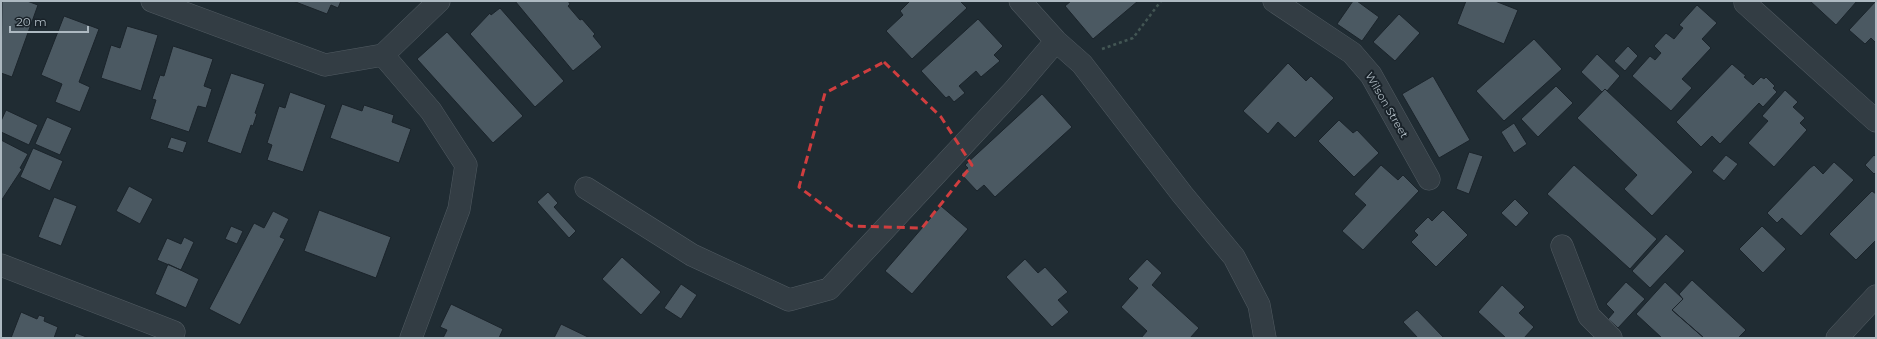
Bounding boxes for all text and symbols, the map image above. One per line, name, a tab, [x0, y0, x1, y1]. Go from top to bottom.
scale bar	[10, 8, 88, 34]
text: 20 m	[16, 14, 47, 29]
street label: Wilson Street	[1362, 70, 1412, 141]

